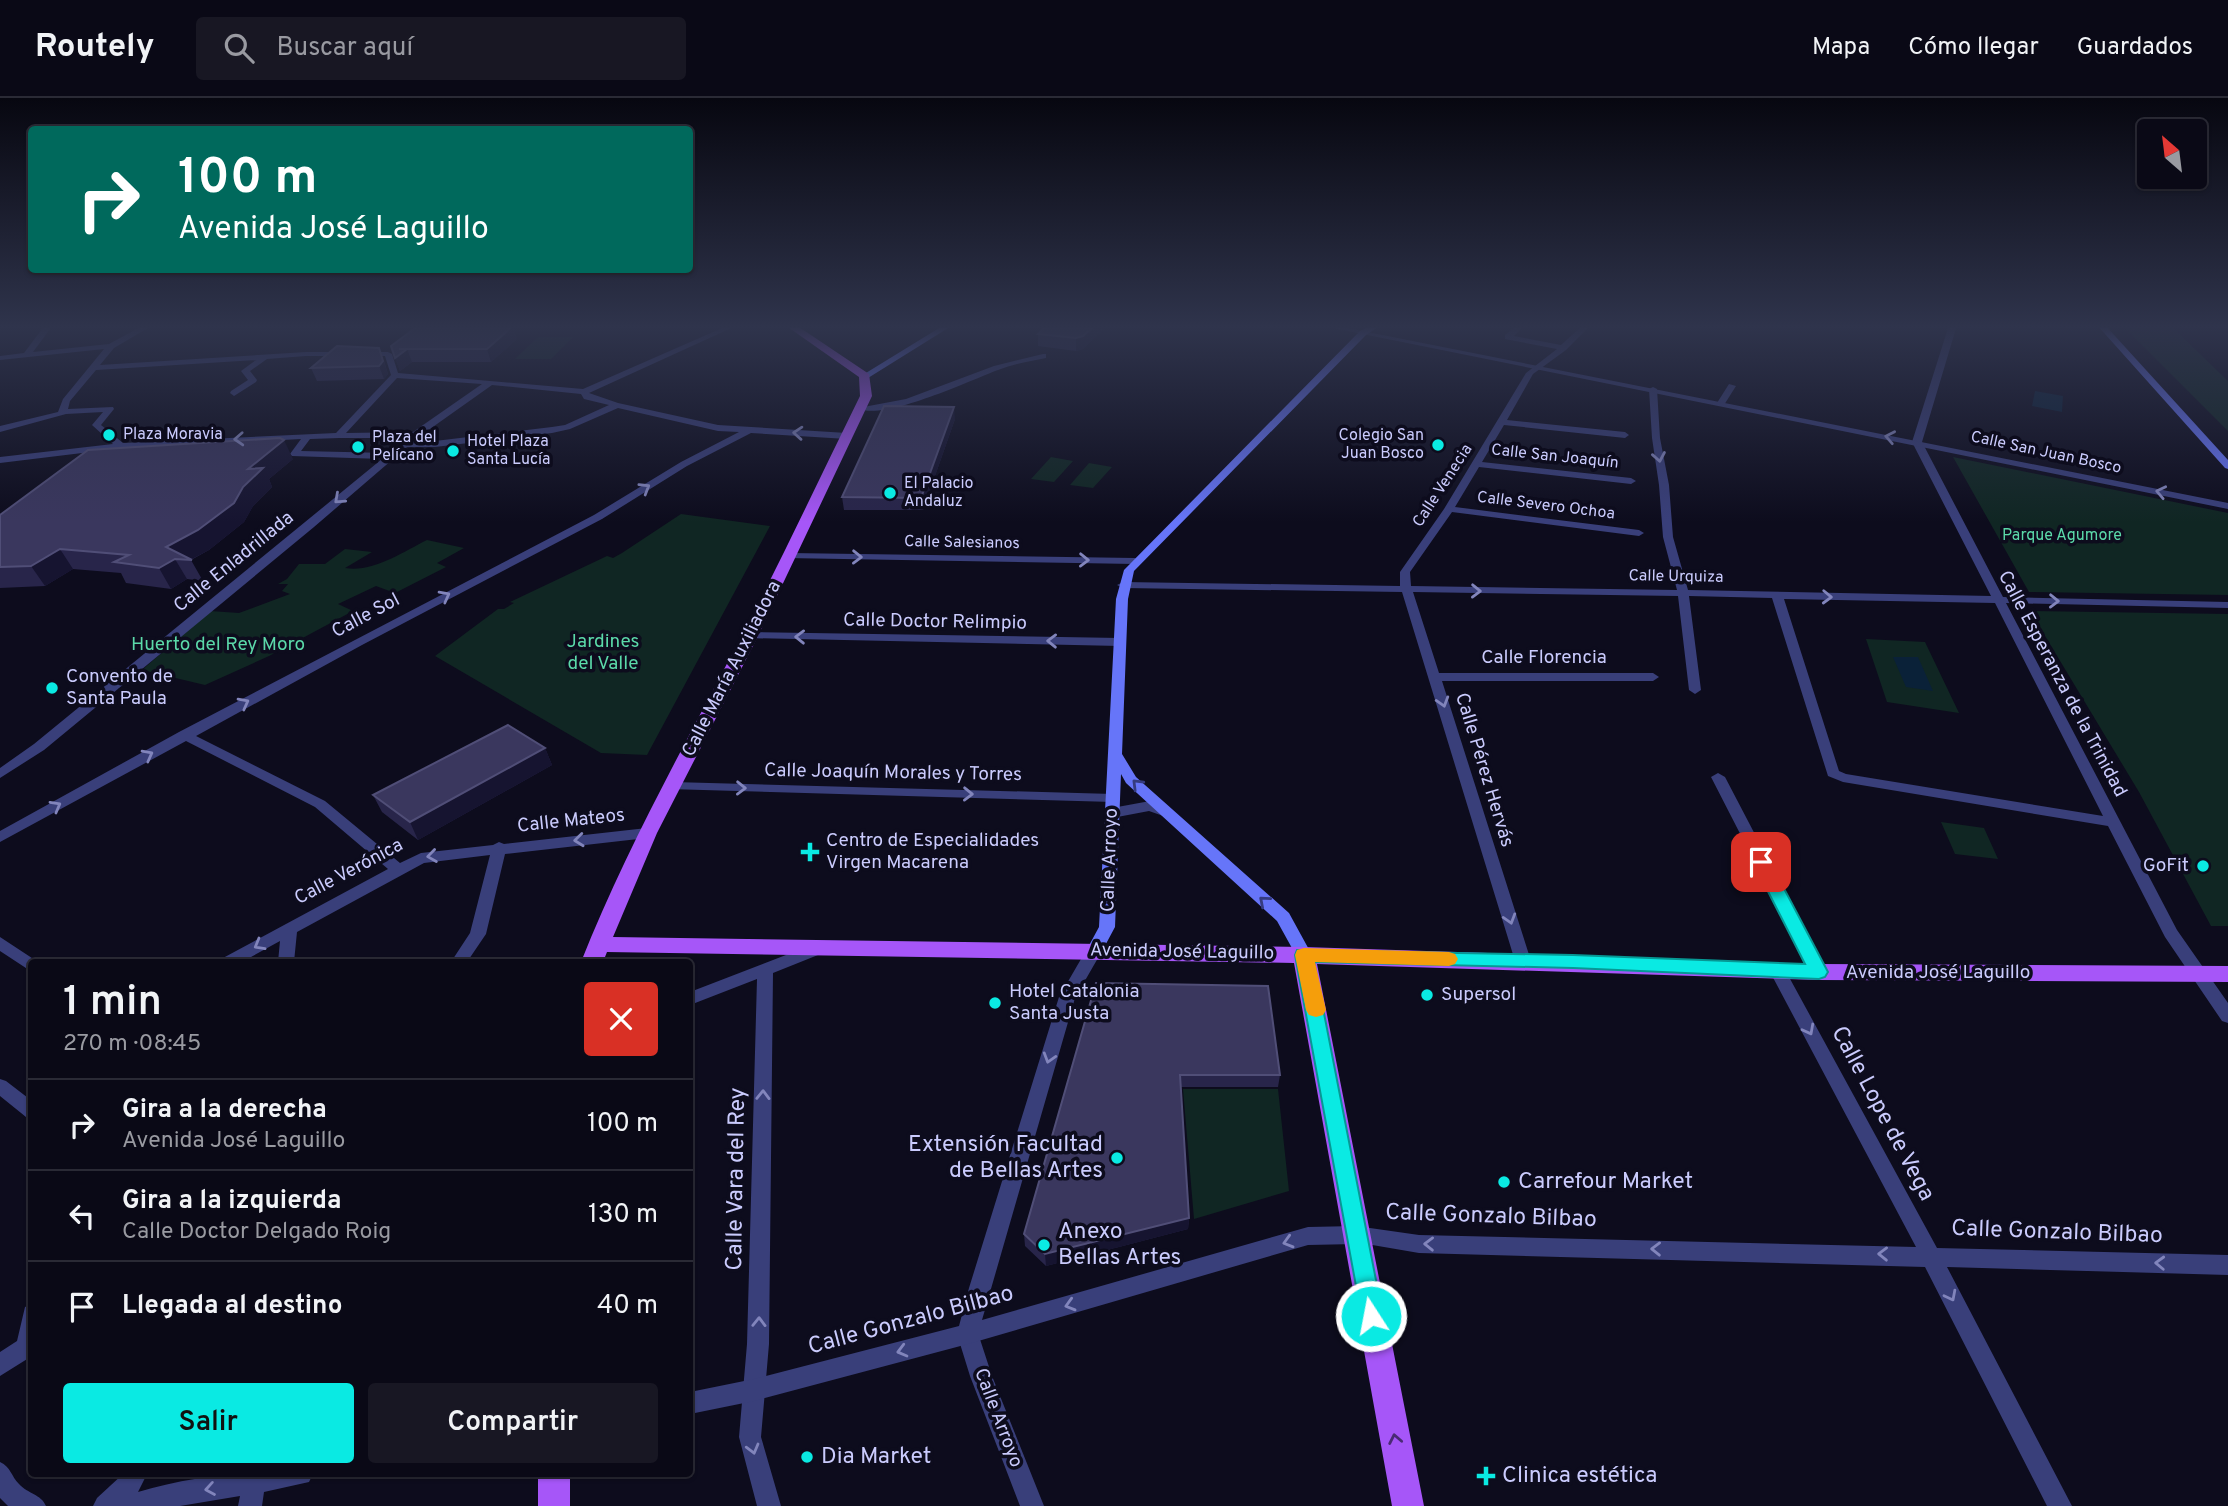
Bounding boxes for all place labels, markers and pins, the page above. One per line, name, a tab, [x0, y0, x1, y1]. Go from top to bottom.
place label: Plaza Moravia	[123, 425, 223, 445]
place label: Colegio San Juan Bosco	[1339, 426, 1424, 464]
marker: Plaza Moravia	[101, 427, 117, 443]
place label: Plaza del Pelícano	[372, 428, 437, 466]
place label: Hotel Plaza Santa Lucía	[467, 432, 550, 470]
marker: Colegio San Juan Bosco	[1430, 437, 1446, 453]
marker: Plaza del Pelícano	[350, 439, 366, 455]
marker: Hotel Plaza Santa Lucía	[445, 443, 461, 459]
place label: El Palacio Andaluz	[904, 474, 974, 512]
marker: El Palacio Andaluz	[882, 485, 898, 501]
place label: Convento de Santa Paula	[66, 665, 173, 711]
marker: Convento de Santa Paula	[44, 680, 60, 696]
place label: Centro de Especialidades Virgen Macarena	[826, 829, 1039, 875]
pin	[1731, 832, 1791, 892]
marker: Centro de Especialidades Virgen Macarena	[800, 842, 820, 862]
place label: GoFit	[2143, 854, 2189, 878]
marker: GoFit	[2195, 858, 2211, 874]
place label: Hotel Catalonia Santa Justa	[1009, 980, 1139, 1026]
place label: Supersol	[1441, 983, 1516, 1007]
marker: Supersol	[1419, 987, 1435, 1003]
marker: Hotel Catalonia Santa Justa	[987, 995, 1003, 1011]
place label: Extensión Facultad de Bellas Artes	[908, 1131, 1103, 1186]
marker: Extensión Facultad de Bellas Artes	[1109, 1150, 1125, 1166]
place label: Carrefour Market	[1518, 1168, 1693, 1197]
marker: Carrefour Market	[1496, 1174, 1512, 1190]
place label: Anexo Bellas Artes	[1058, 1218, 1181, 1273]
marker: Anexo Bellas Artes	[1036, 1237, 1052, 1253]
place label: Dia Market	[821, 1443, 931, 1472]
marker: Dia Market	[799, 1449, 815, 1465]
place label: Clinica estética	[1502, 1462, 1657, 1491]
marker: Clinica estética	[1476, 1466, 1496, 1486]

